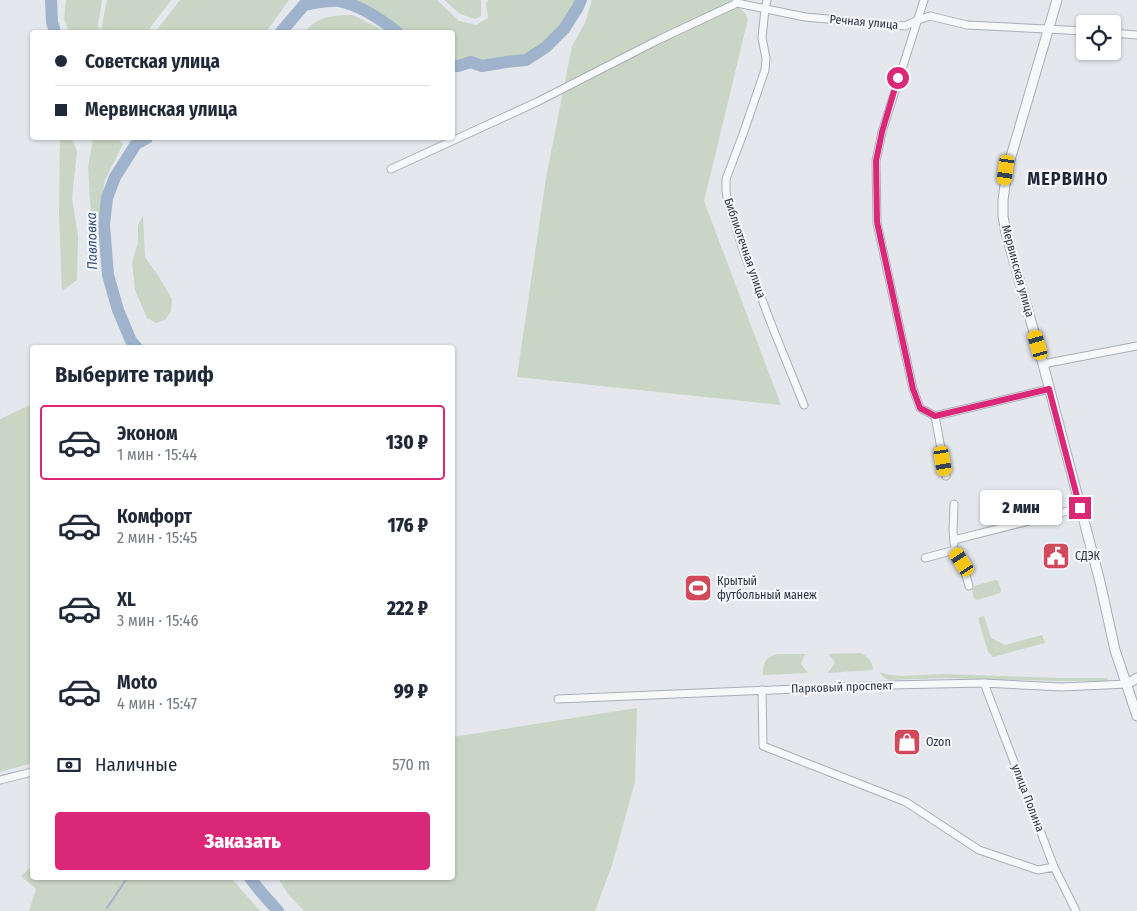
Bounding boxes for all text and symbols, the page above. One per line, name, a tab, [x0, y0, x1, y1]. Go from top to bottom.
street label: Речная улица	[829, 12, 899, 32]
map controls	[1076, 15, 1121, 60]
button: locate	[1076, 15, 1121, 60]
text: Советская улица	[85, 50, 220, 73]
route start	[887, 67, 909, 89]
text: Мервинская улица	[85, 98, 237, 121]
car	[996, 154, 1015, 186]
district label: МЕРВИНО	[1027, 168, 1109, 190]
street label: Библиотечная улица	[721, 196, 769, 300]
water label: Павловка	[83, 212, 101, 270]
street label: Мервинская улица	[999, 223, 1037, 319]
car	[1026, 329, 1049, 361]
text: Выберите тариф	[55, 361, 214, 388]
icon: car	[57, 420, 102, 465]
text: Эконом	[117, 422, 178, 445]
text: 130 ₽	[386, 431, 428, 454]
text: 1 мин · 15:44	[117, 445, 197, 464]
car	[933, 445, 952, 477]
callout: 2 мин	[980, 490, 1062, 526]
route end	[1069, 497, 1091, 519]
text: 2 мин	[1002, 498, 1040, 517]
icon: car	[57, 503, 102, 548]
text: Комфорт	[117, 505, 192, 528]
text: 176 ₽	[387, 514, 428, 537]
text: 2 мин · 15:45	[117, 528, 197, 547]
public building icon: СДЭК	[1041, 541, 1071, 571]
car	[947, 545, 976, 579]
place label: СДЭК	[1075, 549, 1101, 563]
sports icon: Крытый футбольный манеж	[683, 573, 713, 603]
place label: Крытый футбольный манеж	[717, 574, 817, 602]
icon: car	[57, 586, 102, 631]
text: XL	[117, 588, 136, 611]
text: 222 ₽	[387, 597, 428, 620]
text: 3 мин · 15:46	[117, 611, 198, 630]
icon: car	[57, 669, 102, 714]
text: Moto	[117, 671, 157, 694]
street label: Парковый проспект	[791, 678, 893, 696]
text: 99 ₽	[394, 680, 428, 703]
text: 4 мин · 15:47	[117, 694, 197, 713]
shop icon: Ozon	[892, 727, 922, 757]
place label: Ozon	[926, 735, 951, 749]
icon: cash	[55, 751, 83, 779]
text: Наличные	[95, 753, 177, 776]
text: 570 m	[392, 755, 430, 774]
street label: улица Полина	[1009, 762, 1047, 834]
button: Заказать	[55, 812, 430, 870]

